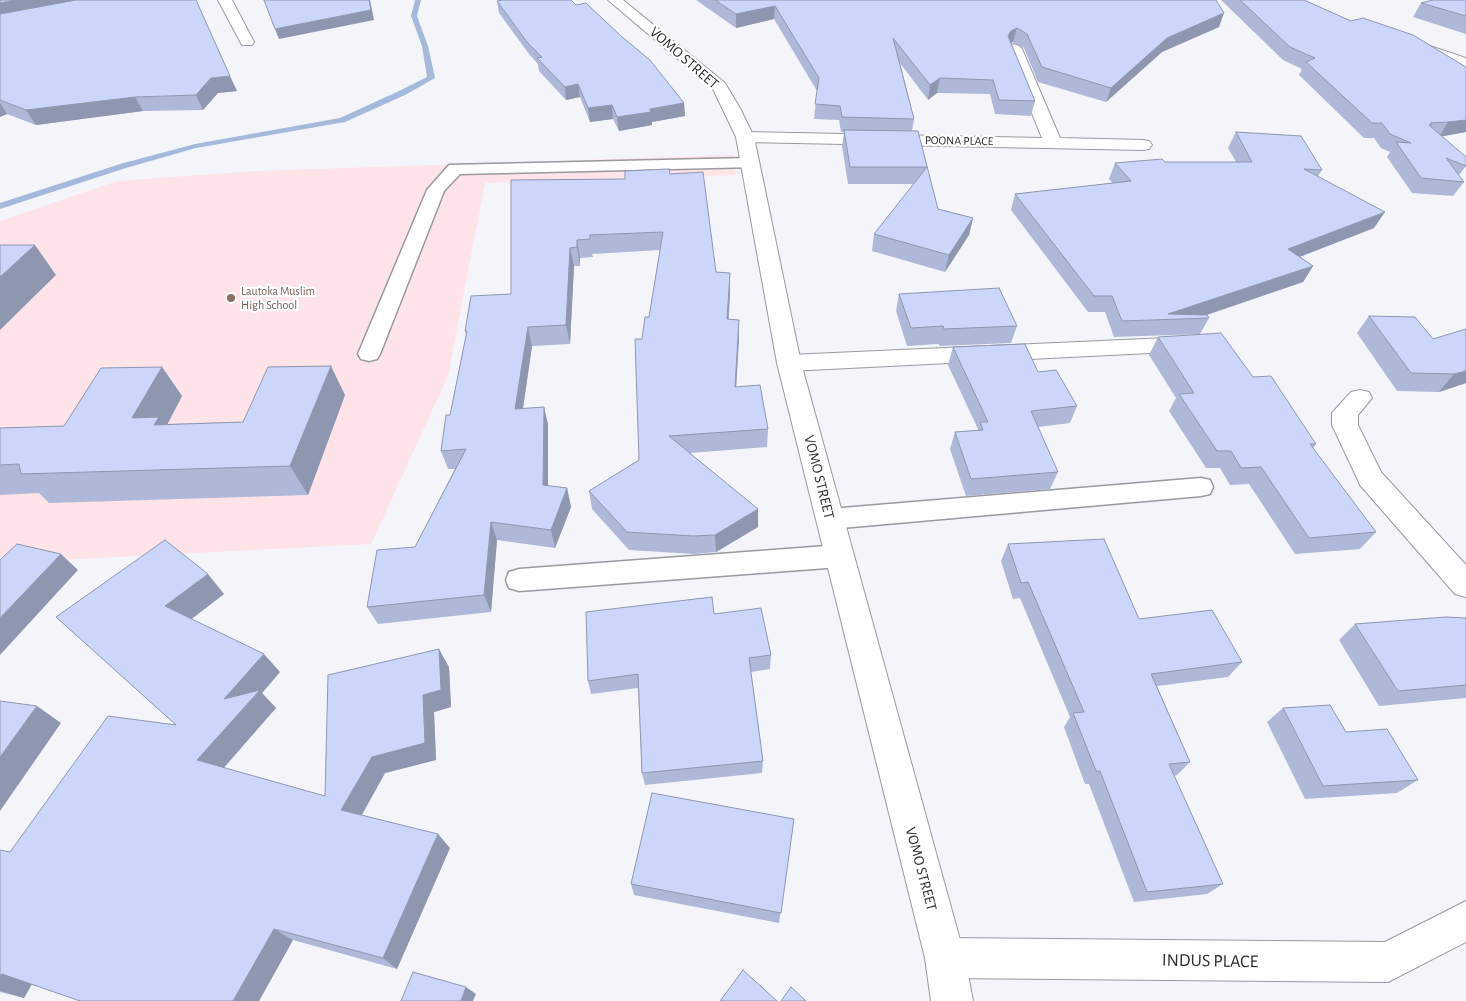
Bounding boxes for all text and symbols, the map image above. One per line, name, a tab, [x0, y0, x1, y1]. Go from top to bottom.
street label: VOMO STREET	[646, 23, 722, 93]
street label: POONA PLACE	[925, 133, 993, 149]
place label: Lautoka Muslim High School	[241, 284, 315, 312]
marker: Lautoka Muslim High School	[225, 292, 237, 304]
street label: VOMO STREET	[800, 433, 838, 521]
street label: VOMO STREET	[901, 825, 941, 913]
street label: INDUS PLACE	[1162, 949, 1258, 973]

